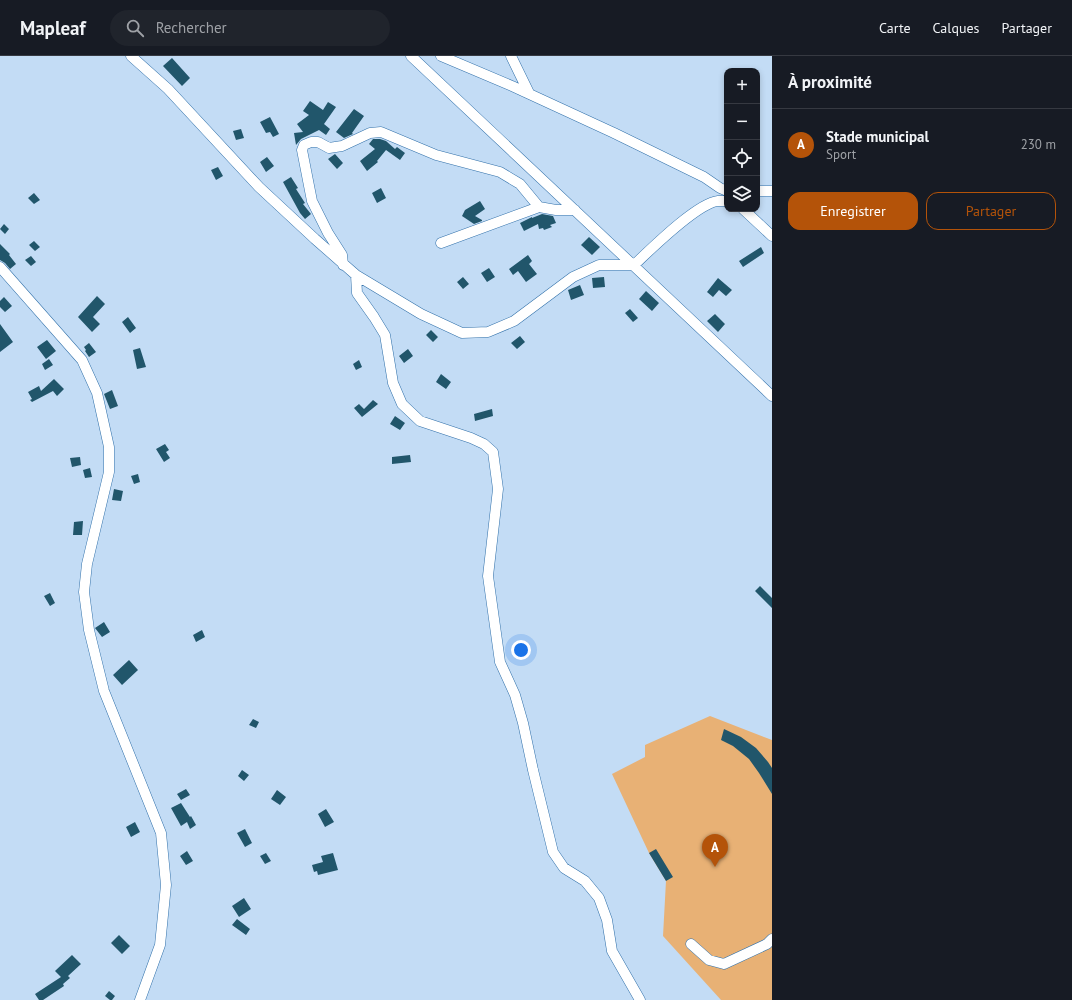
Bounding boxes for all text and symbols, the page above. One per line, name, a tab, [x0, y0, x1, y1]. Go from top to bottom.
search box	[110, 10, 390, 46]
text: Mapleaf	[20, 16, 86, 40]
icon: search	[124, 17, 146, 39]
text: Rechercher	[156, 18, 227, 37]
text: Carte	[879, 19, 911, 37]
text: Calques	[933, 19, 979, 37]
text: Partager	[1001, 19, 1052, 37]
map controls	[724, 68, 760, 212]
button: +	[724, 68, 760, 104]
text: À proximité	[788, 71, 872, 93]
button: −	[724, 104, 760, 140]
text: Stade municipal	[826, 127, 929, 146]
text: A	[797, 136, 805, 153]
text: 230 m	[1021, 136, 1056, 153]
button: locate	[724, 140, 760, 176]
text: Sport	[826, 146, 856, 163]
button: layers	[724, 176, 760, 212]
button: Enregistrer	[788, 192, 918, 230]
button: Partager	[926, 192, 1056, 230]
your location	[511, 640, 531, 660]
pin: A	[702, 834, 728, 867]

